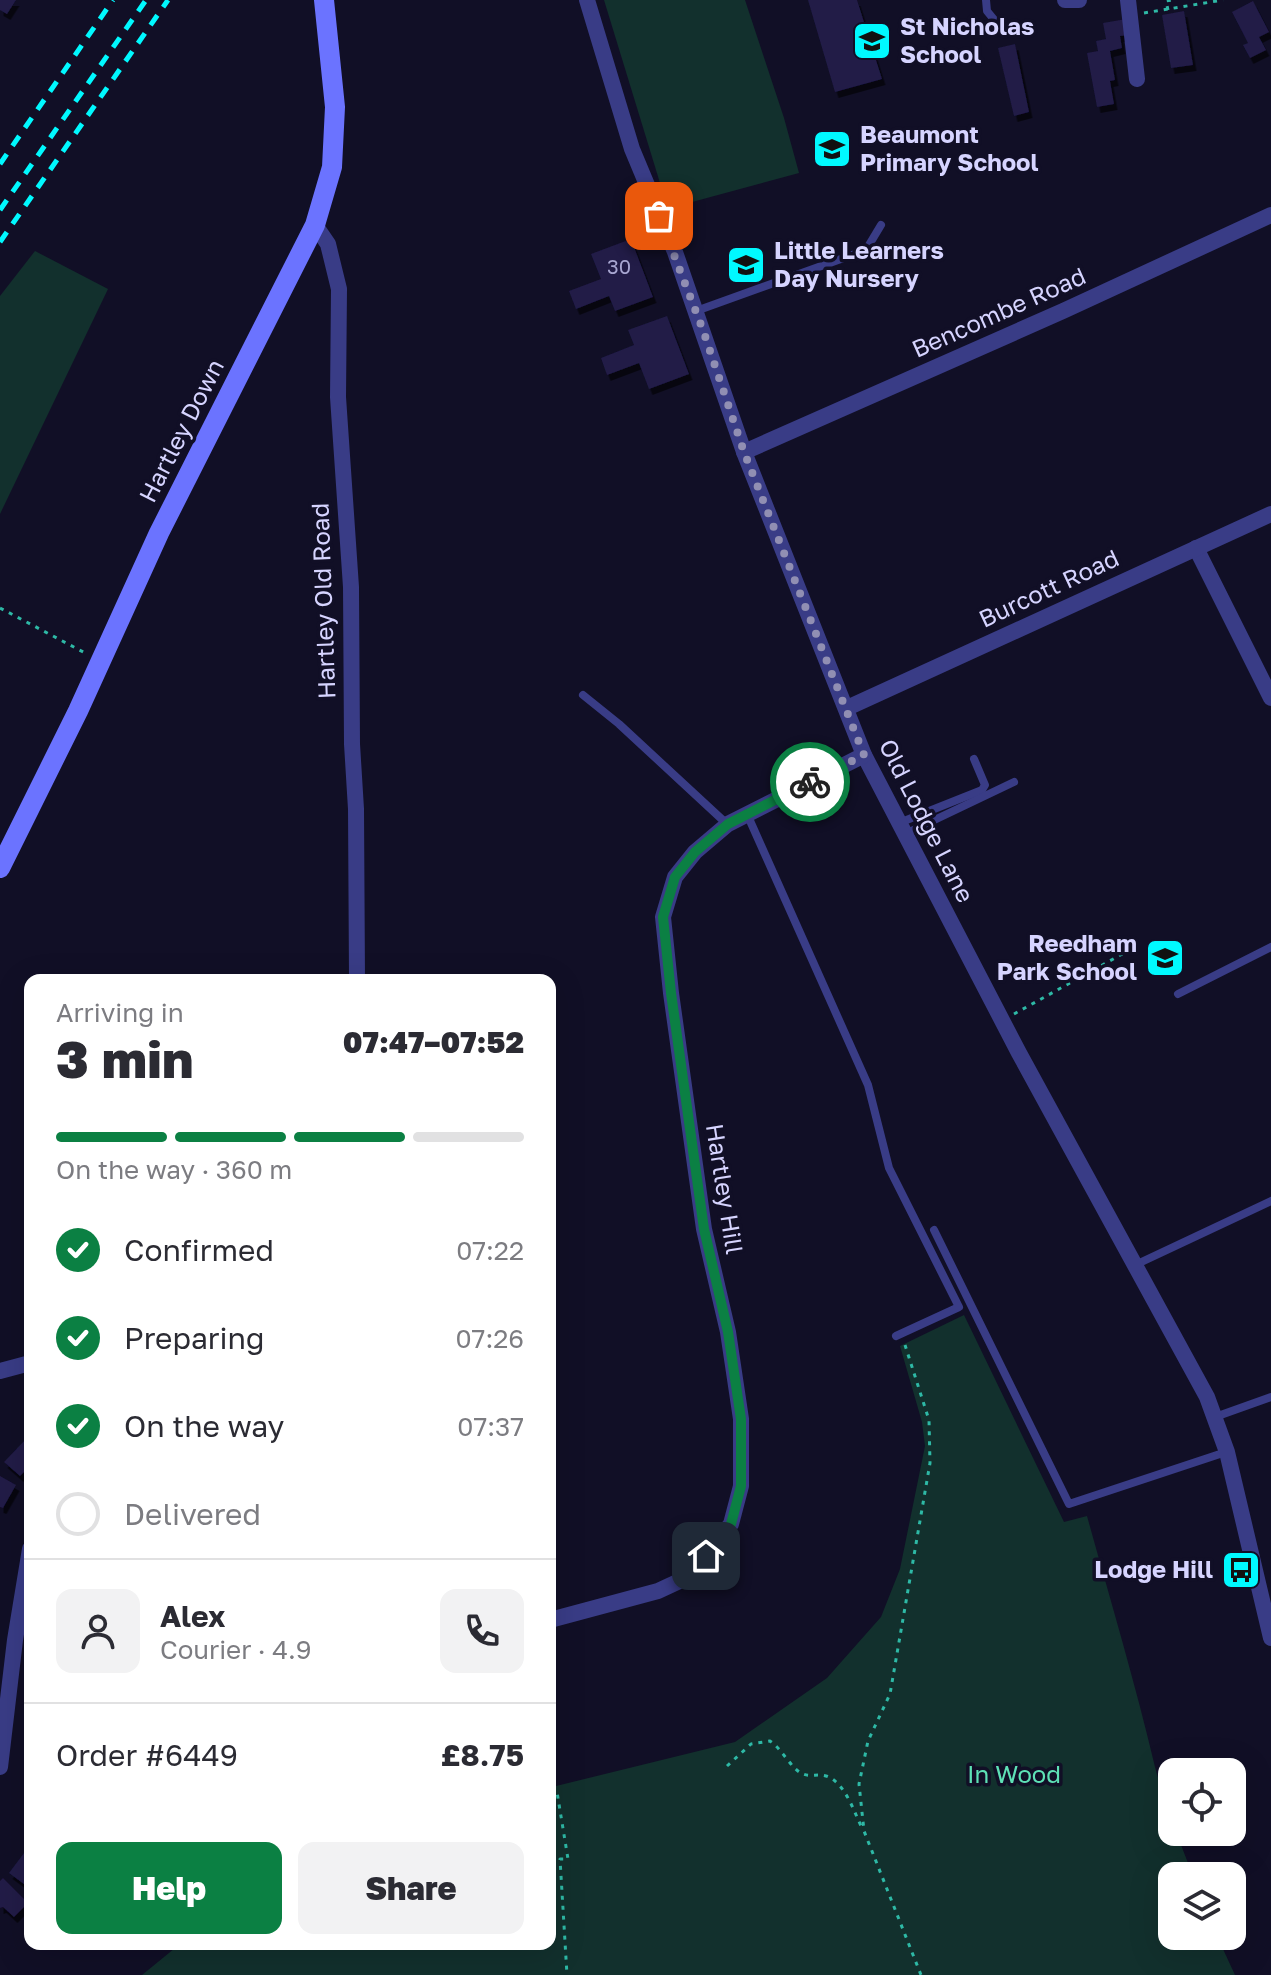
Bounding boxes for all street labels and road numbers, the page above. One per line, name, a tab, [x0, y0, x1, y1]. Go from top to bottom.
street label: Bencombe Road	[907, 260, 1090, 363]
street label: Hartley Down	[132, 354, 229, 507]
street label: Hartley Old Road	[305, 502, 340, 700]
street label: Burcott Road	[974, 543, 1123, 633]
street label: Old Lodge Lane	[874, 734, 981, 907]
street label: Hartley Hill	[701, 1122, 750, 1256]

